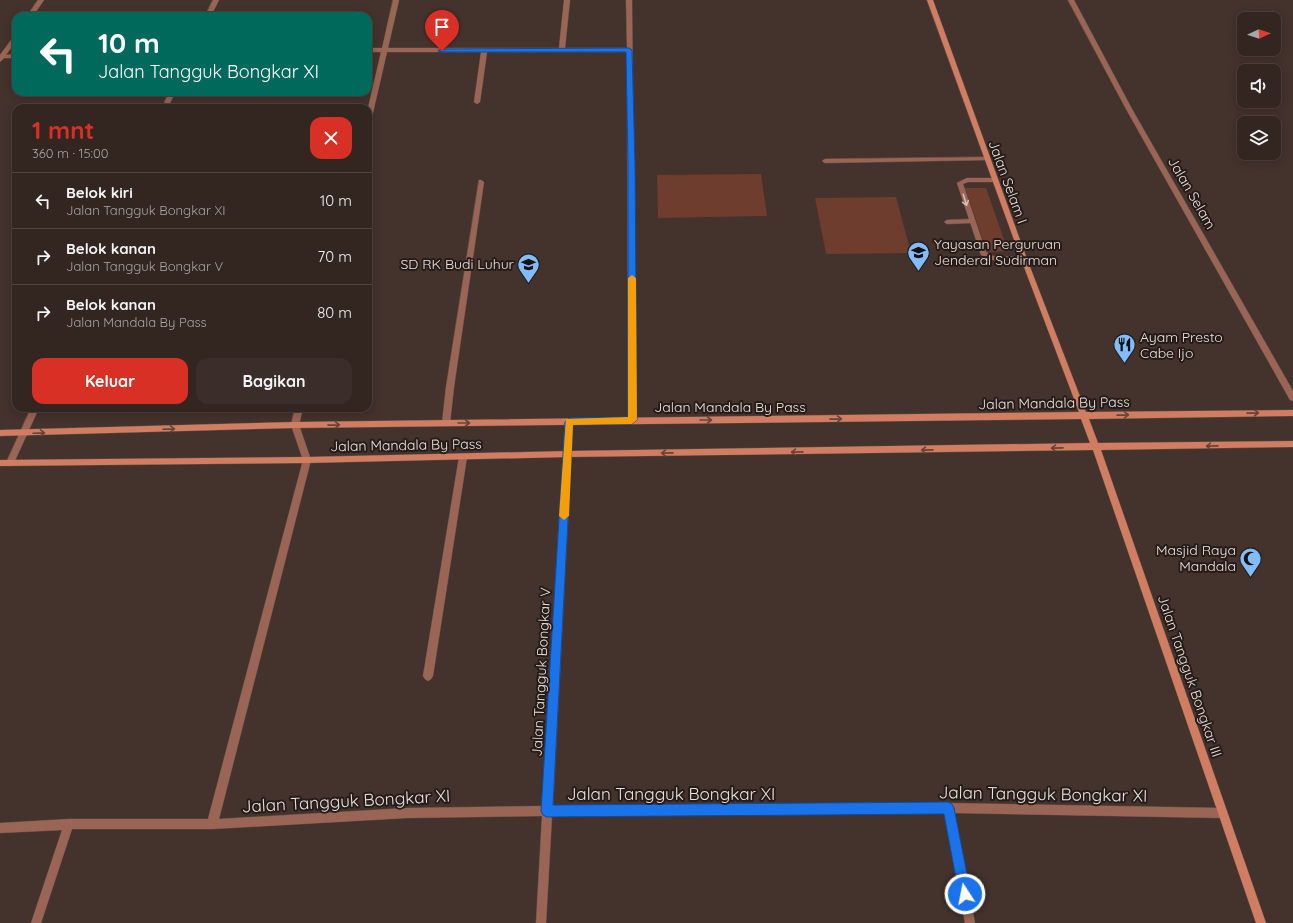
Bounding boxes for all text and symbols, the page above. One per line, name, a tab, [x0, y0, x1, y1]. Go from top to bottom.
pin	[425, 10, 459, 51]
north arrow	[1237, 12, 1281, 56]
map controls	[1237, 12, 1281, 160]
icon: arrive	[431, 16, 453, 38]
text: 10 m	[98, 25, 160, 60]
icon: left	[32, 28, 84, 80]
text: Jalan Tangguk Bongkar XI	[98, 60, 319, 83]
button: sound	[1237, 64, 1281, 108]
text: 1 mnt	[32, 115, 94, 145]
button: layers	[1237, 116, 1281, 160]
button: close	[310, 117, 352, 159]
street label: Jalan Selam I	[985, 138, 1031, 226]
text: 360 m · 15:00	[32, 145, 108, 161]
street label: Jalan Selam	[1164, 154, 1220, 232]
text: Belok kiri	[66, 183, 133, 202]
icon: left	[32, 190, 54, 212]
text: 10 m	[320, 191, 352, 210]
one-way arrow	[962, 193, 970, 205]
text: Jalan Tangguk Bongkar XI	[66, 202, 226, 218]
place label: Yayasan Perguruan Jenderal Sudirman	[934, 235, 1061, 269]
text: Belok kanan	[66, 239, 156, 258]
school or university icon: Yayasan Perguruan Jenderal Sudirman	[906, 239, 932, 272]
icon: right	[32, 246, 54, 268]
text: 70 m	[318, 247, 352, 266]
school or university icon: SD RK Budi Luhur	[516, 251, 542, 284]
place label: SD RK Budi Luhur	[400, 255, 515, 273]
text: Jalan Tangguk Bongkar V	[66, 258, 223, 274]
text: Belok kanan	[66, 295, 156, 314]
icon: right	[32, 302, 54, 324]
text: 80 m	[317, 303, 352, 322]
text: Jalan Mandala By Pass	[66, 314, 207, 330]
place label: Ayam Presto Cabe Ijo	[1140, 328, 1223, 362]
restaurant icon: Ayam Presto Cabe Ijo	[1111, 332, 1137, 365]
button: Keluar	[32, 358, 188, 404]
button: Bagikan	[196, 358, 352, 404]
street label: Jalan Mandala By Pass	[978, 393, 1130, 413]
street label: Jalan Mandala By Pass	[654, 398, 806, 416]
one-way arrow	[1246, 409, 1259, 417]
one-way arrow	[1116, 411, 1129, 419]
one-way arrow	[829, 415, 842, 423]
one-way arrow	[699, 416, 712, 424]
one-way arrow	[457, 419, 470, 427]
one-way arrow	[327, 421, 340, 429]
one-way arrow	[162, 425, 175, 433]
one-way arrow	[32, 429, 45, 437]
street label: Jalan Mandala By Pass	[330, 435, 482, 455]
one-way arrow	[1206, 442, 1219, 450]
one-way arrow	[1051, 444, 1064, 452]
one-way arrow	[921, 446, 934, 454]
one-way arrow	[791, 448, 804, 455]
one-way arrow	[661, 449, 674, 457]
place label: Masjid Raya Mandala	[1156, 541, 1236, 575]
mosque icon: Masjid Raya Mandala	[1238, 545, 1264, 578]
street label: Jalan Tangguk Bongkar V	[528, 587, 554, 757]
street label: Jalan Tangguk Bongkar III	[1154, 593, 1226, 759]
street label: Jalan Tangguk Bongkar XI	[938, 781, 1148, 806]
street label: Jalan Tangguk Bongkar XI	[567, 783, 775, 804]
street label: Jalan Tangguk Bongkar XI	[241, 785, 451, 816]
position arrow	[944, 873, 986, 915]

